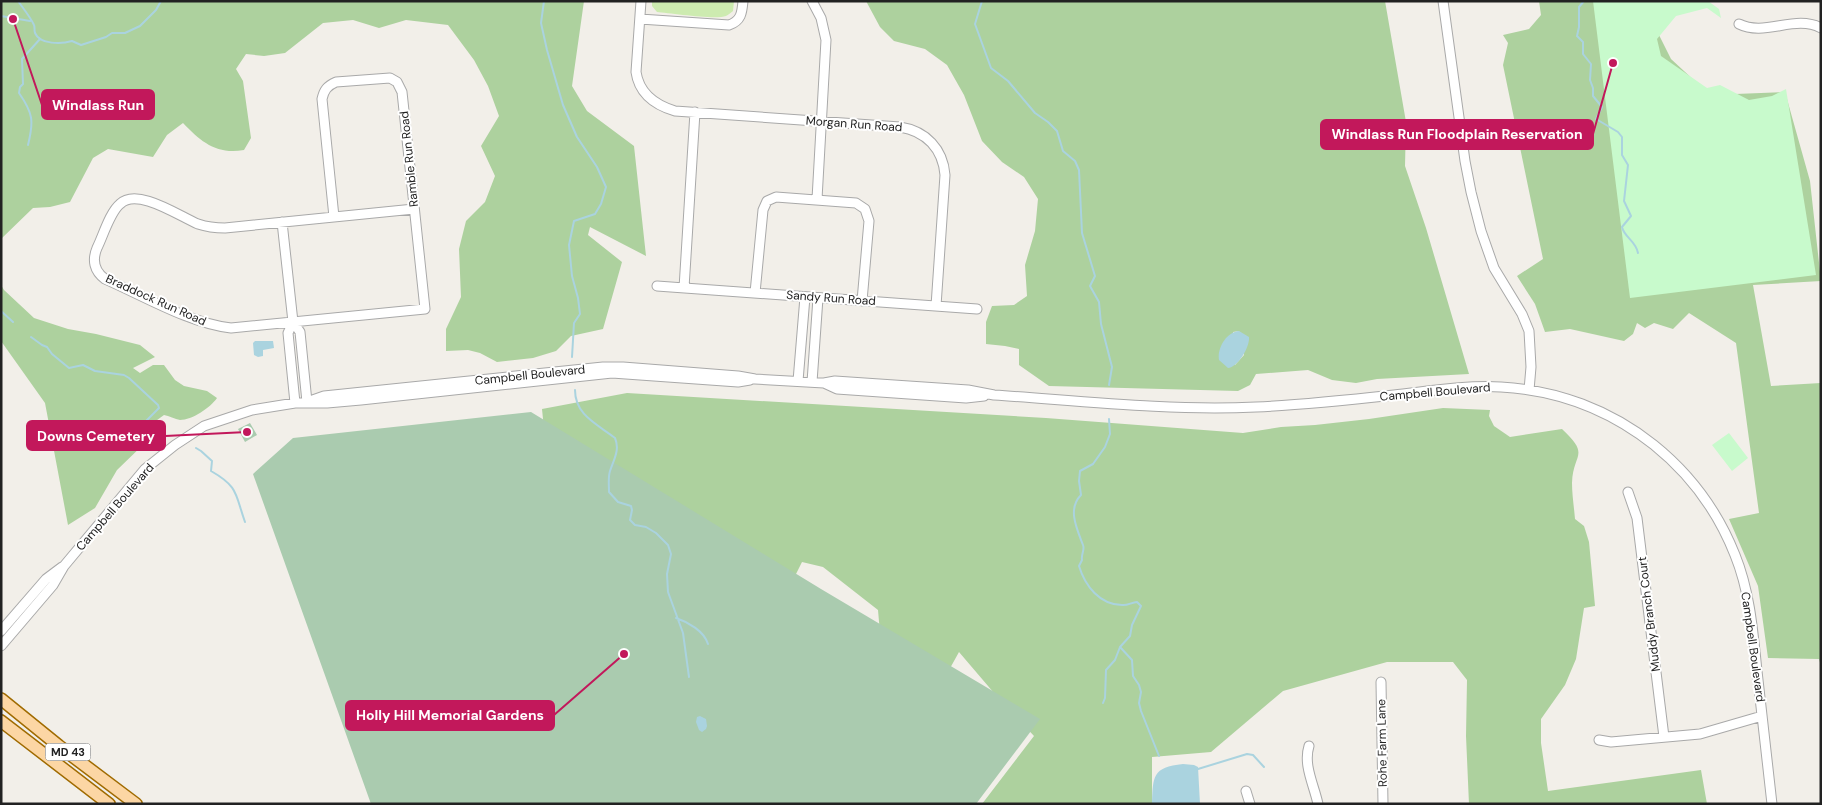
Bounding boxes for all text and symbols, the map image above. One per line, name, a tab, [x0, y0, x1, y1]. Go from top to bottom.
callout: Windlass Run	[42, 90, 154, 119]
text: Windlass Run	[52, 96, 144, 114]
street label: Ramble Run Road	[396, 110, 422, 208]
street label: Morgan Run Road	[805, 113, 903, 135]
callout: Windlass Run Floodplain Reservation	[1321, 120, 1593, 149]
text: Windlass Run Floodplain Reservation	[1331, 125, 1583, 143]
street label: Braddock Run Road	[103, 271, 209, 329]
street label: Sandy Run Road	[786, 287, 876, 309]
street label: Campbell Boulevard	[474, 361, 586, 389]
street label: Campbell Boulevard	[1379, 379, 1491, 405]
callout: Downs Cemetery	[27, 421, 165, 450]
text: Downs Cemetery	[37, 427, 155, 445]
street label: Campbell Boulevard	[73, 460, 157, 554]
street label: Muddy Branch Court	[1634, 555, 1664, 672]
street label: Campbell Boulevard	[1737, 591, 1769, 703]
street label: Rohe Farm Lane	[1373, 699, 1391, 787]
callout: Holly Hill Memorial Gardens	[346, 701, 554, 730]
text: Holly Hill Memorial Gardens	[356, 706, 544, 724]
road number: MD 43	[46, 744, 90, 760]

